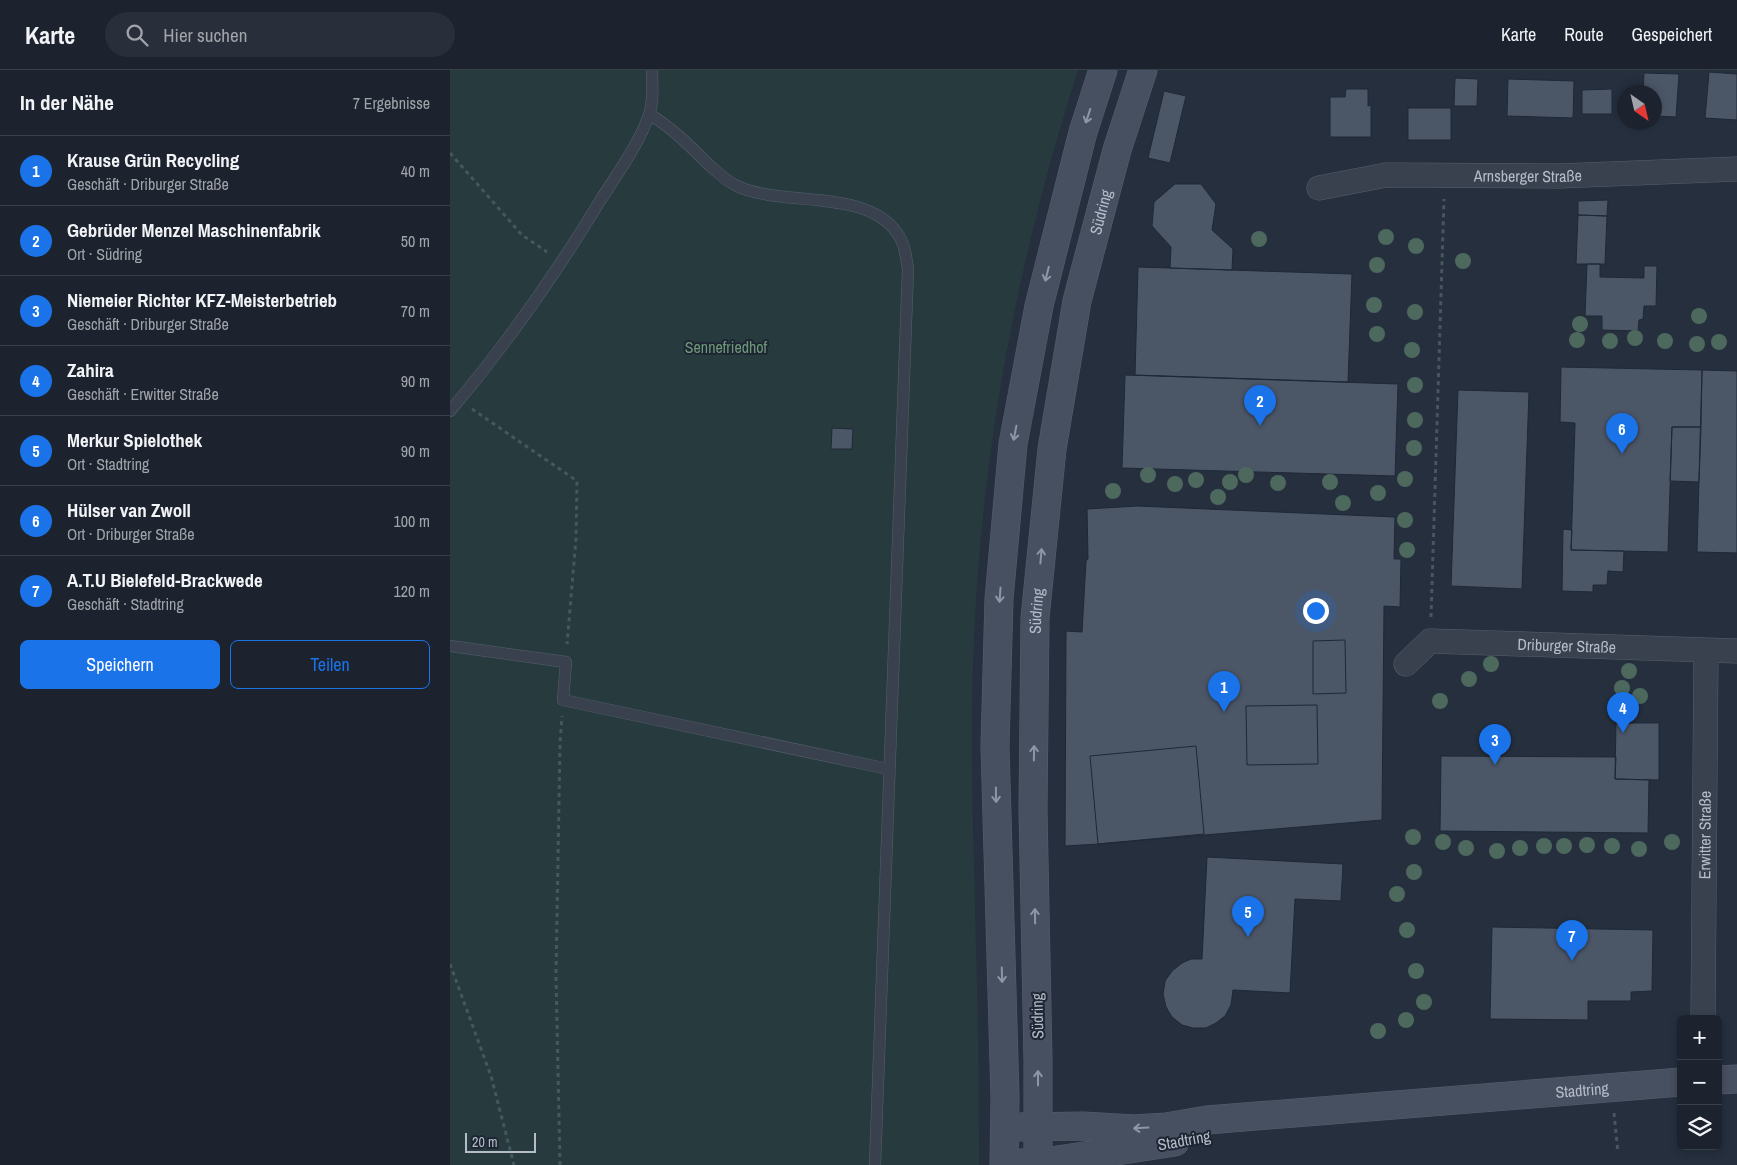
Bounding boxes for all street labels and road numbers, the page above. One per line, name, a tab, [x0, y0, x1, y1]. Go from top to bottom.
street label: Arnsberger Straße	[1473, 164, 1582, 187]
street label: Südring	[1084, 186, 1117, 237]
street label: Südring	[1024, 586, 1049, 634]
street label: Driburger Straße	[1517, 633, 1616, 658]
street label: Erwitter Straße	[1693, 791, 1716, 879]
street label: Südring	[1026, 992, 1048, 1039]
street label: Stadtring	[1555, 1077, 1610, 1103]
street label: Stadtring	[1156, 1124, 1213, 1155]

